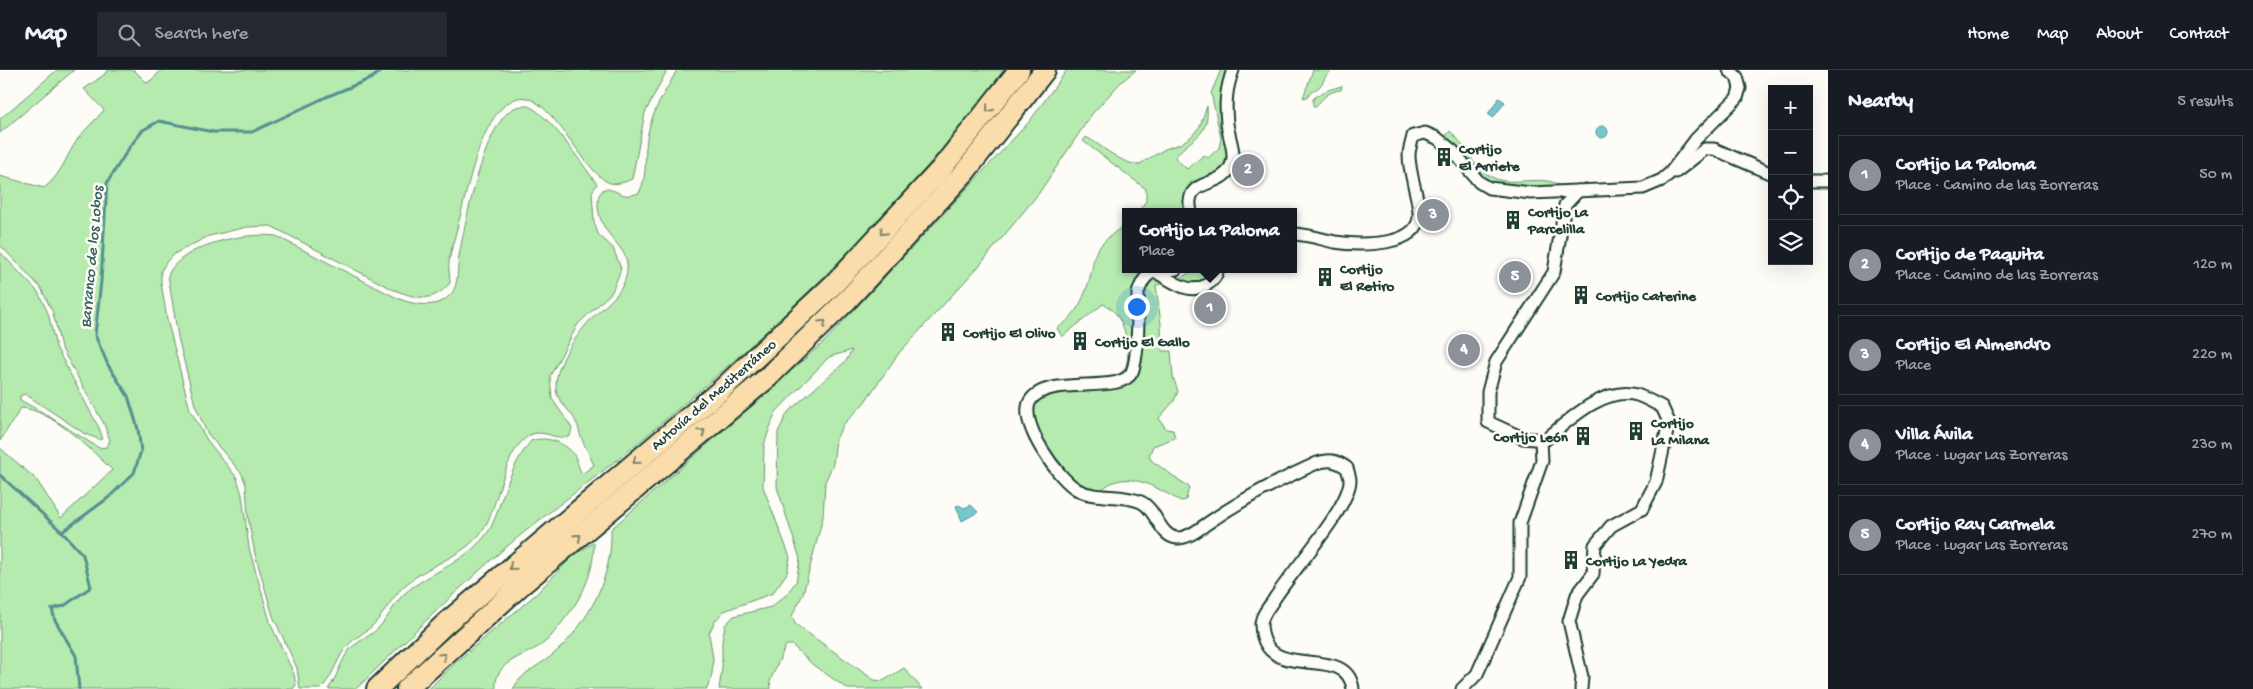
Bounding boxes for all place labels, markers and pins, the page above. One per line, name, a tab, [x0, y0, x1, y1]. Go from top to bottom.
place label: Cortijo El Arriete	[1458, 141, 1521, 176]
building icon: Cortijo El Arriete	[1433, 146, 1455, 168]
pin: 2	[1232, 151, 1264, 189]
pin: 3	[1417, 196, 1449, 234]
place label: Cortijo La Parcelilla	[1527, 204, 1589, 239]
building icon: Cortijo La Parcelilla	[1502, 209, 1524, 231]
pin: 5	[1499, 258, 1531, 296]
place label: Cortijo El Retiro	[1339, 261, 1394, 296]
building icon: Cortijo El Retiro	[1314, 266, 1336, 288]
building icon: Cortijo Caterine	[1570, 284, 1592, 306]
place label: Cortijo Caterine	[1595, 288, 1697, 306]
pin: 1	[1194, 289, 1226, 327]
building icon: Cortijo El Olivo	[937, 321, 959, 343]
place label: Cortijo El Olivo	[962, 325, 1056, 343]
building icon: Cortijo El Gallo	[1069, 330, 1091, 352]
pin: 4	[1448, 331, 1480, 369]
place label: Cortijo El Gallo	[1094, 334, 1190, 352]
place label: Cortijo La Milana	[1650, 415, 1710, 450]
building icon: Cortijo La Milana	[1625, 420, 1647, 442]
building icon: Cortijo León	[1572, 425, 1594, 447]
place label: Cortijo León	[1493, 429, 1569, 447]
building icon: Cortijo La Yedra	[1560, 549, 1582, 571]
place label: Cortijo La Yedra	[1585, 553, 1687, 571]

